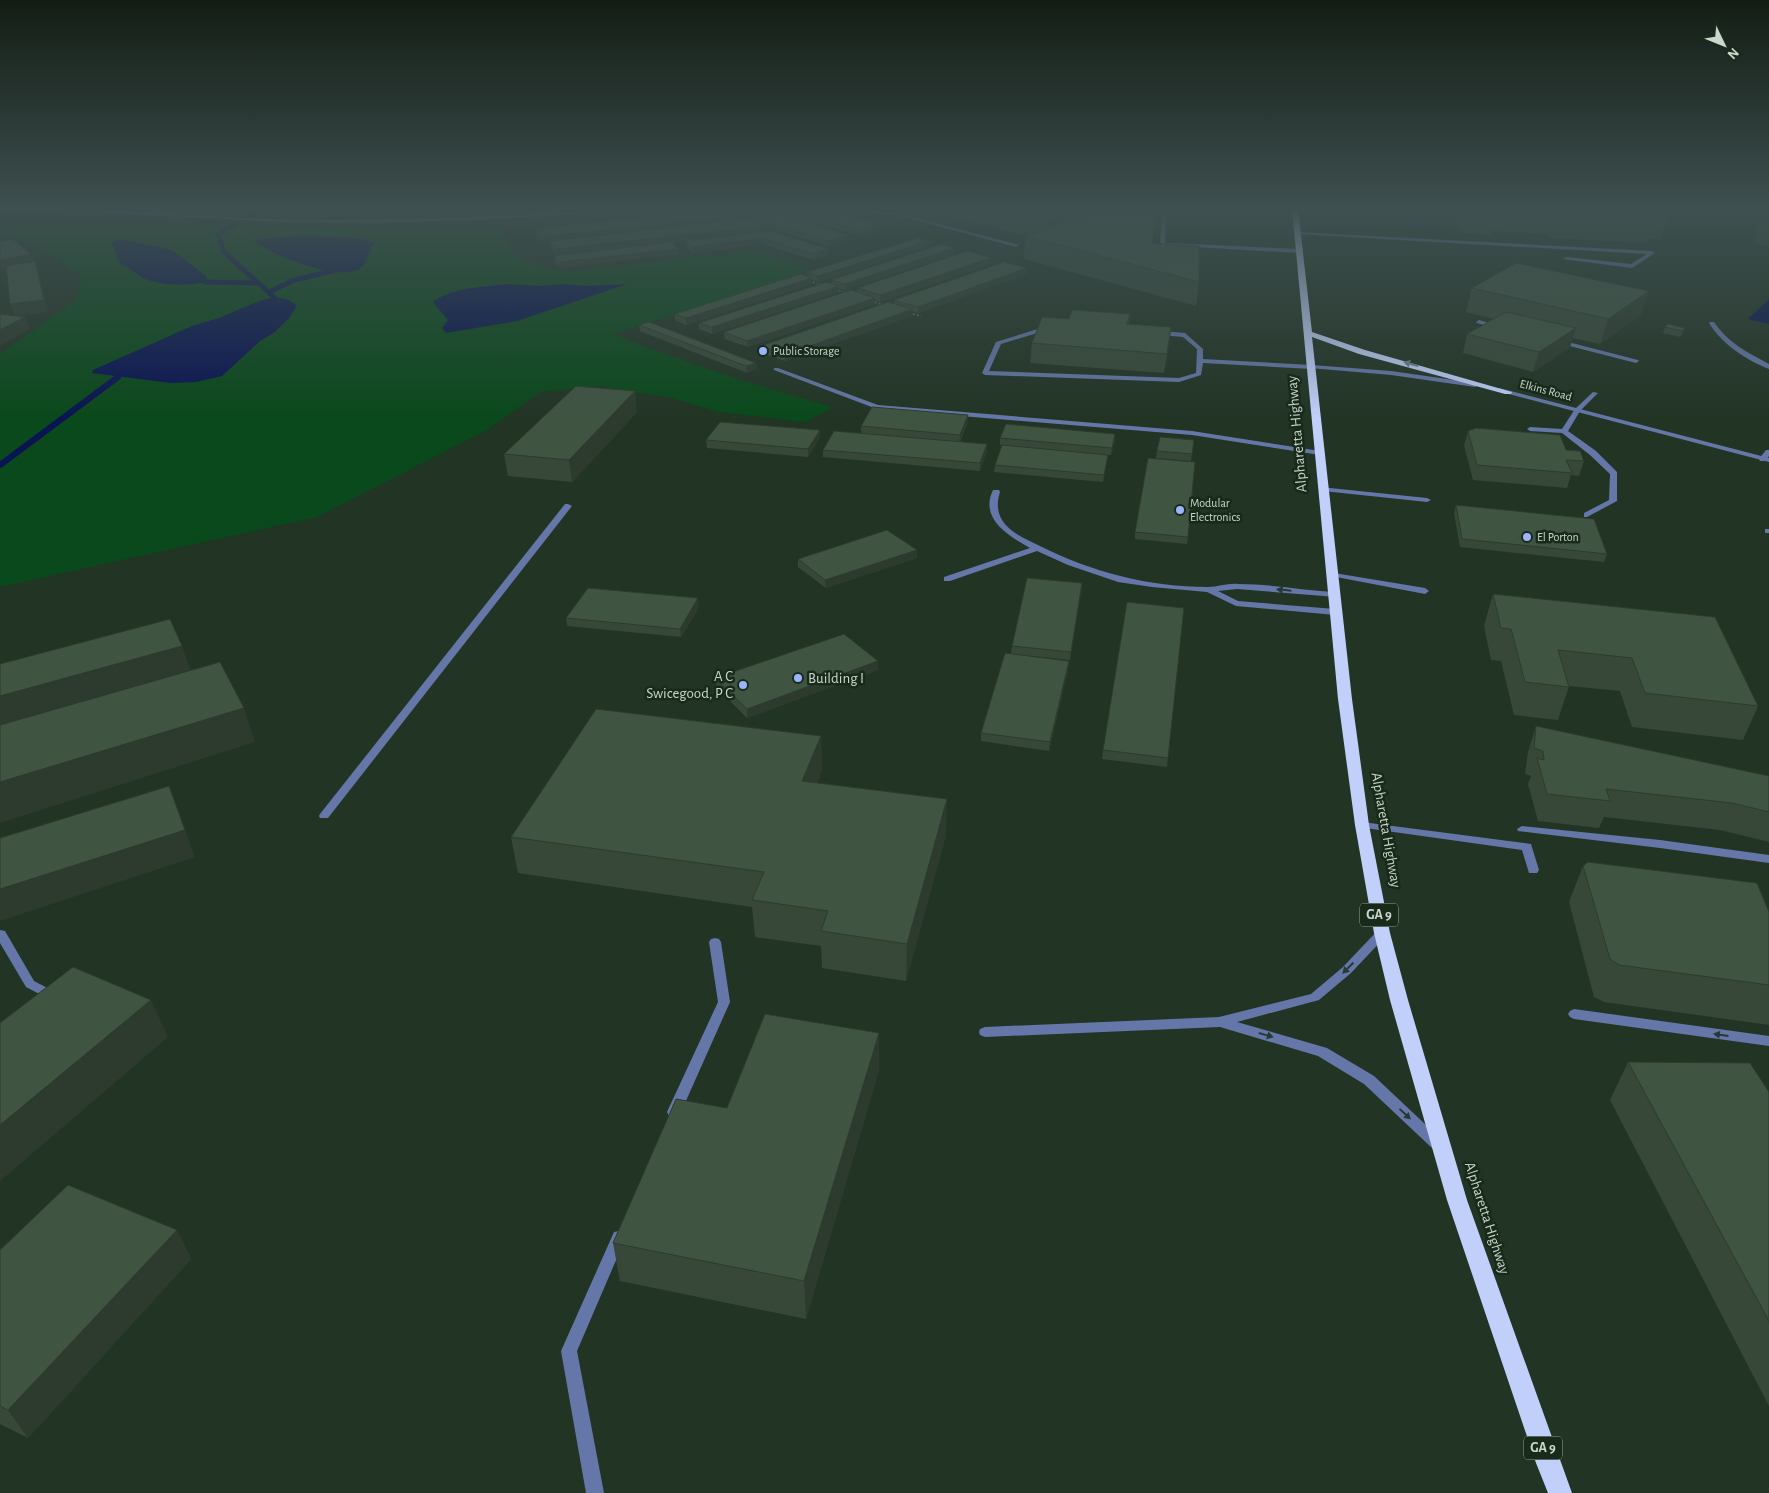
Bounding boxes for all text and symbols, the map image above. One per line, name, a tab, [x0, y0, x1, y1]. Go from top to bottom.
north arrow	[1699, 20, 1749, 70]
text: N	[1724, 45, 1741, 62]
marker: Public Storage	[757, 345, 769, 357]
place label: Public Storage	[773, 345, 840, 357]
one-way arrow	[1403, 360, 1418, 368]
street label: Alpharetta Highway	[1284, 374, 1310, 493]
street label: Elkins Road	[1519, 377, 1573, 403]
place label: Modular Electronics	[1190, 497, 1241, 523]
marker: Modular Electronics	[1174, 504, 1186, 516]
marker: El Porton	[1521, 531, 1533, 543]
place label: El Porton	[1537, 531, 1579, 543]
one-way arrow	[1276, 586, 1292, 594]
place label: A C Swicegood, P C	[646, 669, 733, 701]
place label: Building I	[808, 671, 864, 686]
marker: Building I	[792, 672, 804, 684]
marker: A C Swicegood, P C	[737, 679, 749, 691]
street label: Alpharetta Highway	[1368, 771, 1404, 890]
road number: GA 9	[1360, 904, 1398, 926]
one-way arrow	[1343, 962, 1355, 974]
one-way arrow	[1712, 1030, 1728, 1038]
one-way arrow	[1259, 1032, 1274, 1040]
one-way arrow	[1398, 1108, 1410, 1120]
street label: Alpharetta Highway	[1462, 1160, 1512, 1277]
road number: GA 9	[1524, 1436, 1562, 1460]

